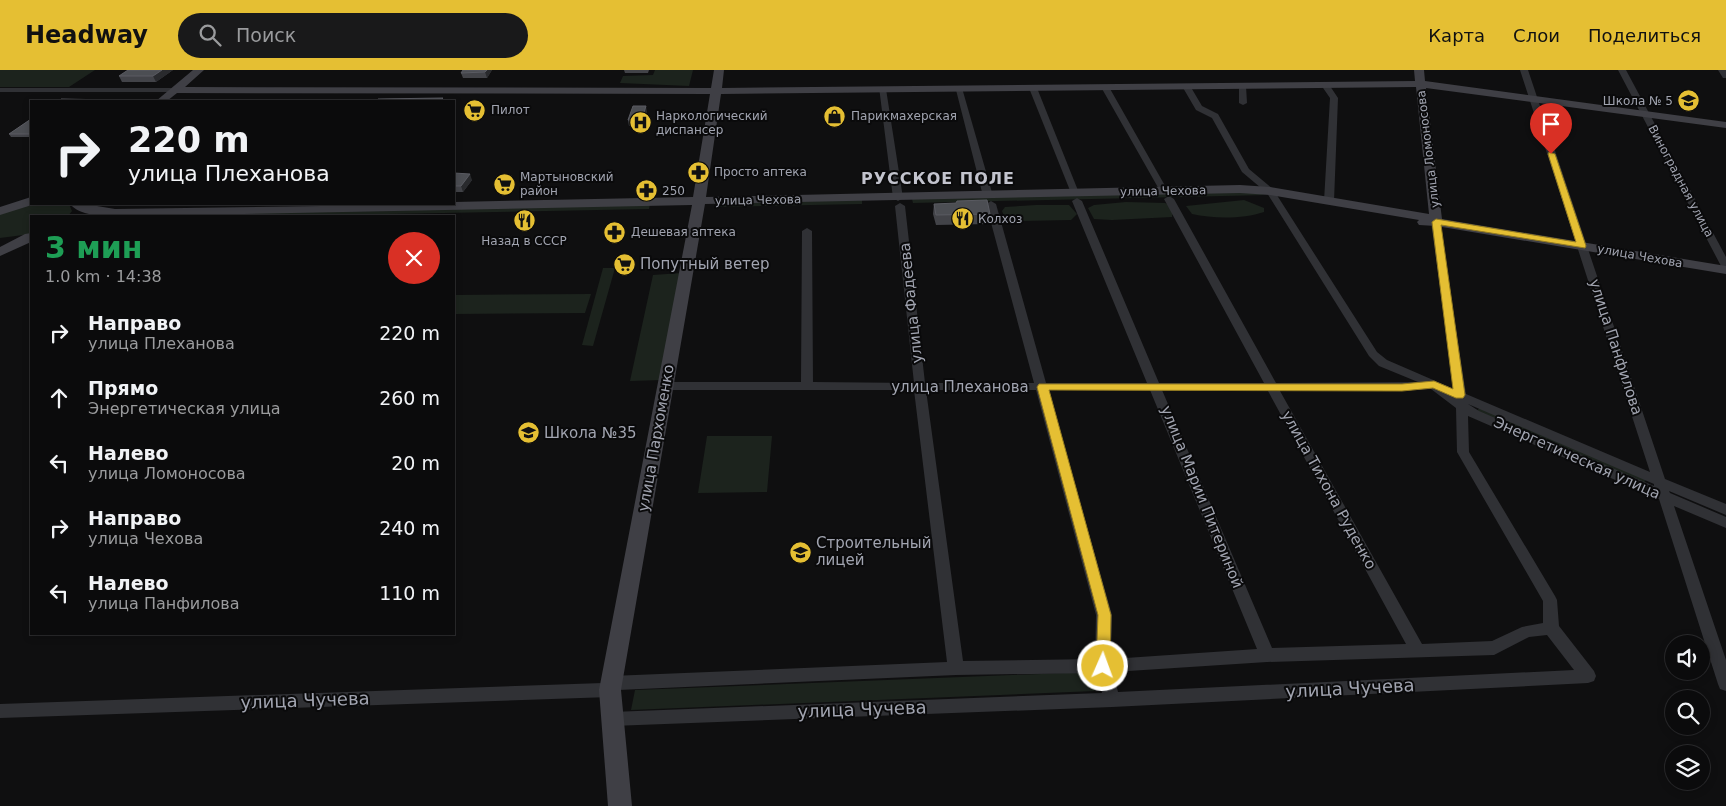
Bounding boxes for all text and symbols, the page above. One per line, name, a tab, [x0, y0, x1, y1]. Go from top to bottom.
search box	[178, 13, 528, 58]
text: Headway	[25, 21, 148, 49]
icon: search	[196, 21, 224, 49]
text: Поиск	[236, 24, 296, 46]
text: Карта	[1428, 25, 1485, 46]
text: Слои	[1513, 25, 1560, 46]
text: Поделиться	[1588, 25, 1701, 46]
street label: улица Ломоносова	[1414, 89, 1442, 209]
school or university icon: Школа № 5	[1677, 89, 1701, 113]
place label: Школа № 5	[1603, 94, 1673, 108]
supermarket icon: Пилот	[463, 98, 487, 122]
place label: Пилот	[491, 103, 530, 117]
pin	[1530, 103, 1572, 154]
shop icon: Парикмахерская	[823, 104, 847, 128]
place label: Наркологический диспансер	[656, 109, 768, 137]
place label: Парикмахерская	[851, 109, 957, 123]
icon: arrive	[1537, 110, 1565, 138]
hospital icon: Наркологический диспансер	[628, 111, 652, 135]
icon: right	[45, 120, 110, 185]
text: 220 m	[128, 120, 250, 160]
street label: Виноградная улица	[1645, 122, 1717, 240]
pharmacy icon: Просто аптека	[686, 160, 710, 184]
text: улица Плеханова	[128, 161, 330, 186]
place label: Просто аптека	[714, 165, 807, 179]
district label: РУССКОЕ ПОЛЕ	[861, 169, 1015, 188]
place label: Мартыновский район	[520, 170, 614, 198]
supermarket icon: Мартыновский район	[492, 172, 516, 196]
pharmacy icon: 250	[634, 179, 658, 203]
street label: улица Чехова	[1120, 183, 1206, 199]
place label: 250	[662, 184, 685, 198]
street label: улица Чехова	[715, 192, 801, 208]
restaurant icon: Колхоз	[950, 207, 974, 231]
restaurant icon: Назад в СССР	[512, 208, 536, 232]
place label: Колхоз	[978, 212, 1022, 226]
pharmacy icon: Дешевая аптека	[603, 220, 627, 244]
place label: Дешевая аптека	[631, 225, 736, 239]
text: 3 мин	[45, 230, 143, 265]
button: close	[388, 232, 440, 284]
place label: Назад в СССР	[481, 234, 567, 248]
street label: улица Фадеева	[896, 242, 926, 364]
street label: улица Чехова	[1596, 242, 1684, 270]
supermarket icon: Попутный ветер	[612, 252, 636, 276]
place label: Попутный ветер	[640, 255, 770, 273]
text: 1.0 km · 14:38	[45, 267, 162, 286]
street label: улица Панфилова	[1585, 277, 1647, 417]
text: Направо	[88, 312, 181, 334]
icon: right	[45, 319, 73, 347]
text: 220 m	[379, 322, 440, 344]
text: улица Плеханова	[88, 334, 235, 353]
street label: улица Пархоменко	[634, 363, 678, 513]
text: Прямо	[88, 377, 158, 399]
street label: улица Плеханова	[891, 378, 1029, 396]
icon: ahead	[45, 384, 73, 412]
text: 260 m	[379, 387, 440, 409]
text: Энергетическая улица	[88, 399, 281, 418]
street label: улица Марии Питериной	[1157, 403, 1247, 591]
street label: улица Тихона Руденко	[1278, 407, 1380, 573]
street label: Энергетическая улица	[1491, 413, 1663, 503]
school or university icon: Школа №35	[516, 421, 540, 445]
place label: Школа №35	[544, 424, 637, 442]
text: Налево	[88, 442, 169, 464]
icon: left	[45, 449, 73, 477]
text: 20 m	[391, 452, 440, 474]
text: улица Ломоносова	[88, 464, 246, 483]
text: Направо	[88, 507, 181, 529]
icon: right	[45, 514, 73, 542]
text: 240 m	[379, 517, 440, 539]
text: улица Чехова	[88, 529, 203, 548]
place label: Строительный лицей	[816, 534, 931, 569]
school or university icon: Строительный лицей	[788, 540, 812, 564]
text: Налево	[88, 572, 169, 594]
icon: left	[45, 579, 73, 607]
text: 110 m	[379, 582, 440, 604]
text: улица Панфилова	[88, 594, 240, 613]
map controls	[1665, 635, 1710, 790]
button: sound	[1665, 635, 1710, 680]
position arrow	[1076, 639, 1128, 691]
street label: улица Чучева	[1285, 674, 1415, 702]
street label: улица Чучева	[240, 687, 370, 713]
button: search	[1665, 690, 1710, 735]
street label: улица Чучева	[797, 696, 927, 722]
button: layers	[1665, 745, 1710, 790]

